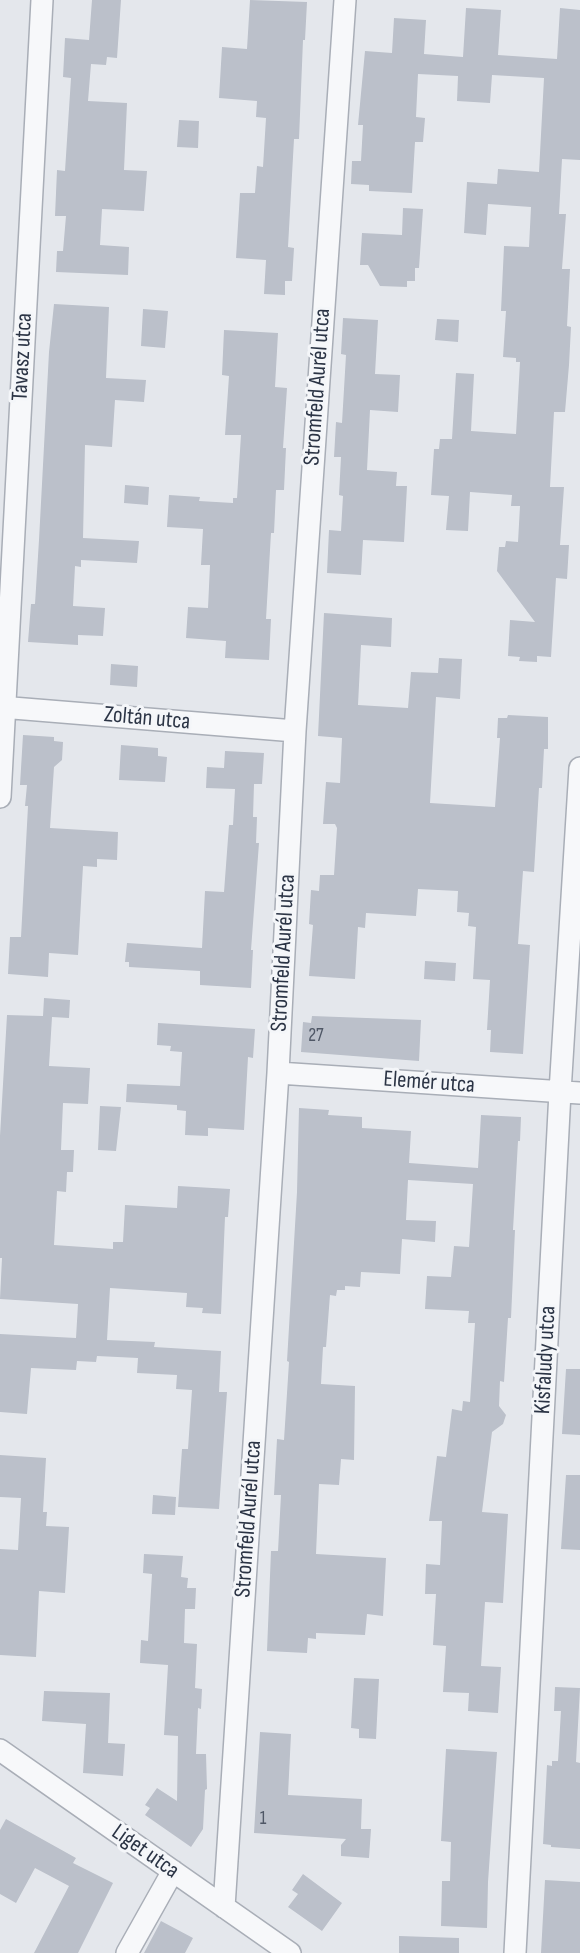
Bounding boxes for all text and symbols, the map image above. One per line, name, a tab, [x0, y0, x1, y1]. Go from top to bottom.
street label: Stromfeld Aurél utca	[299, 308, 337, 466]
street label: Tavasz utca	[7, 312, 39, 402]
street label: Zoltán utca	[103, 701, 191, 737]
street label: Stromfeld Aurél utca	[266, 874, 302, 1032]
house number: 27	[308, 1025, 324, 1047]
street label: Elemér utca	[382, 1066, 476, 1100]
street label: Kisfaludy utca	[529, 1305, 563, 1415]
street label: Stromfeld Aurél utca	[230, 1440, 268, 1598]
house number: 1	[260, 1808, 266, 1830]
street label: Liget utca	[106, 1819, 184, 1885]

